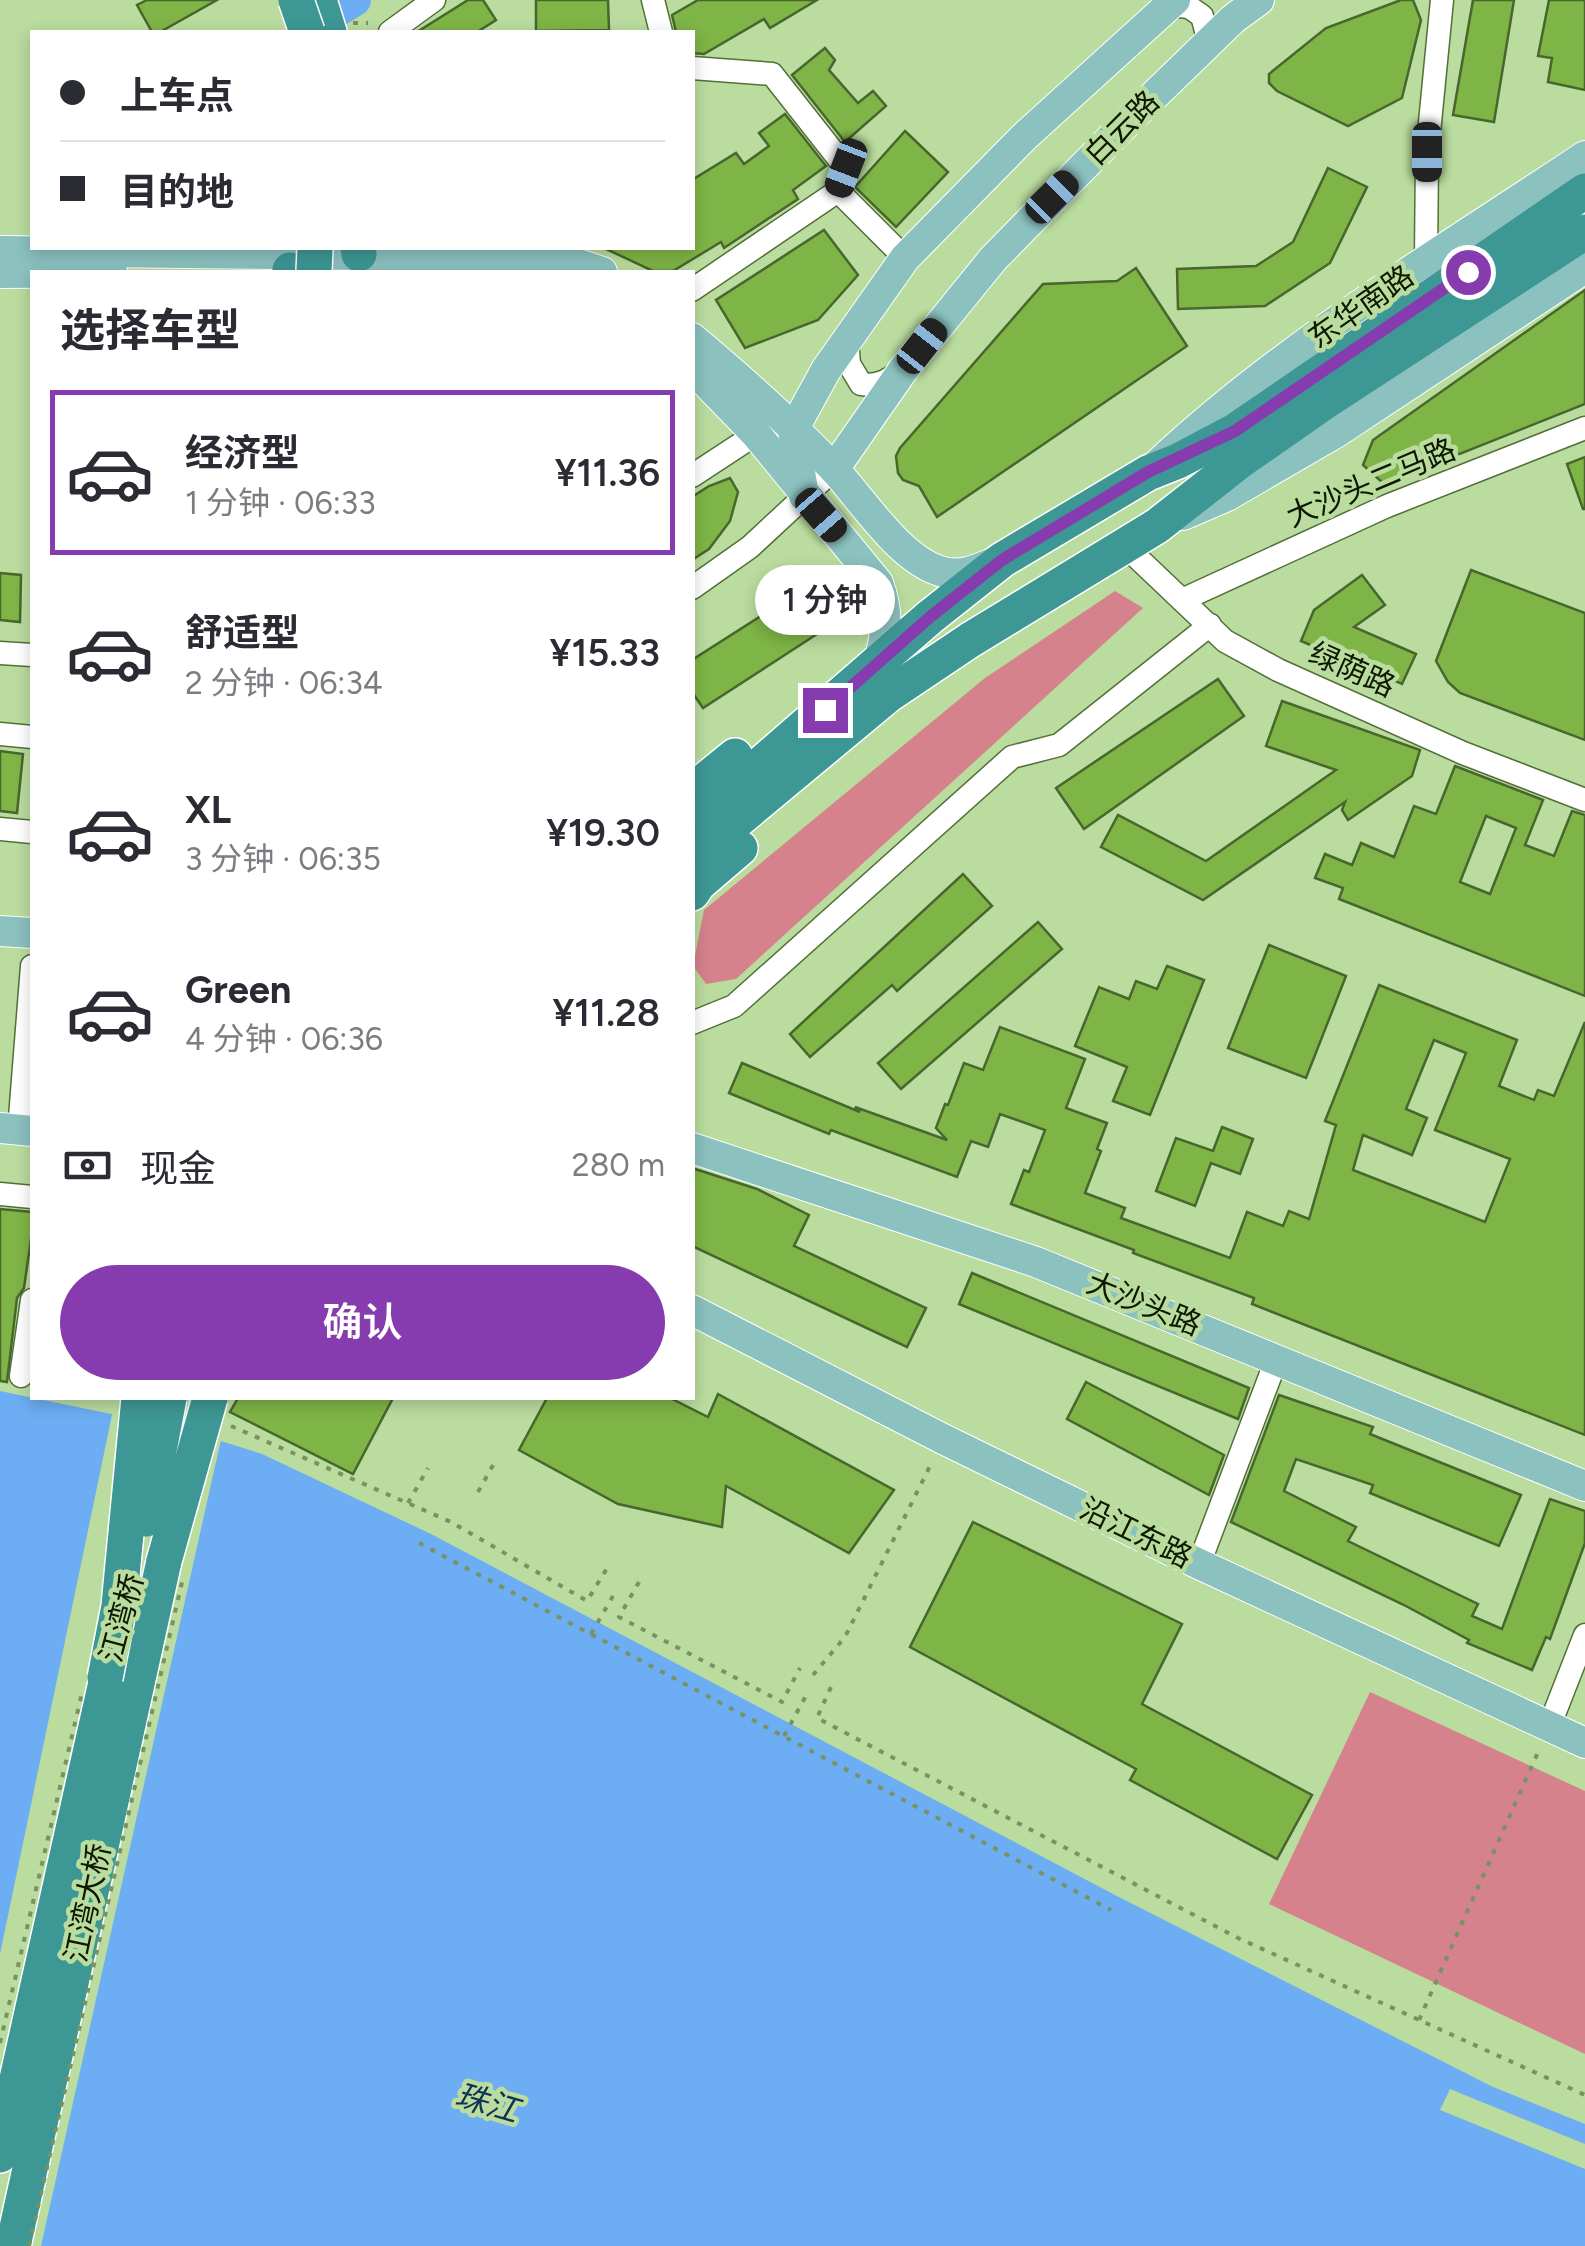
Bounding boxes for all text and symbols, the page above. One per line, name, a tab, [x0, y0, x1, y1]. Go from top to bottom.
text: 上车点	[120, 73, 234, 119]
street label: 白云路	[1077, 83, 1167, 173]
car	[1412, 122, 1442, 182]
car	[821, 135, 871, 201]
car	[1020, 165, 1084, 229]
text: 目的地	[120, 169, 234, 215]
route start	[1446, 250, 1491, 295]
street label: 东华南路	[1301, 257, 1420, 356]
text: 选择车型	[60, 303, 240, 357]
car	[892, 313, 952, 379]
icon: car	[65, 428, 155, 518]
text: 经济型	[185, 430, 299, 476]
street label: 大沙头二马路	[1281, 430, 1461, 535]
text: ¥11.36	[555, 450, 660, 496]
car	[790, 483, 852, 547]
text: 1 分钟 · 06:33	[185, 484, 376, 522]
callout: 1 分钟	[755, 565, 895, 635]
text: 1 分钟	[782, 581, 868, 619]
icon: car	[65, 608, 155, 698]
text: 舒适型	[185, 610, 299, 656]
text: ¥15.33	[550, 630, 660, 676]
street label: 绿荫路	[1304, 634, 1401, 705]
text: 2 分钟 · 06:34	[185, 664, 383, 702]
route end	[803, 688, 848, 733]
text: XL	[185, 787, 231, 833]
icon: car	[65, 788, 155, 878]
text: ¥19.30	[546, 810, 660, 856]
text: 3 分钟 · 06:35	[185, 840, 381, 878]
text: Green	[185, 967, 291, 1013]
icon: car	[65, 968, 155, 1058]
text: ¥11.28	[552, 990, 660, 1036]
text: 4 分钟 · 06:36	[185, 1020, 383, 1058]
icon: cash	[60, 1138, 115, 1193]
text: 现金	[140, 1146, 216, 1192]
text: 280 m	[572, 1146, 665, 1184]
street label: 大沙头路	[1082, 1264, 1207, 1343]
button: 确认	[60, 1265, 665, 1380]
street label: 沿江东路	[1074, 1490, 1198, 1575]
street label: 江湾桥	[92, 1570, 151, 1666]
street label: 江湾大桥	[57, 1840, 118, 1965]
water label: 珠江	[451, 2076, 526, 2131]

